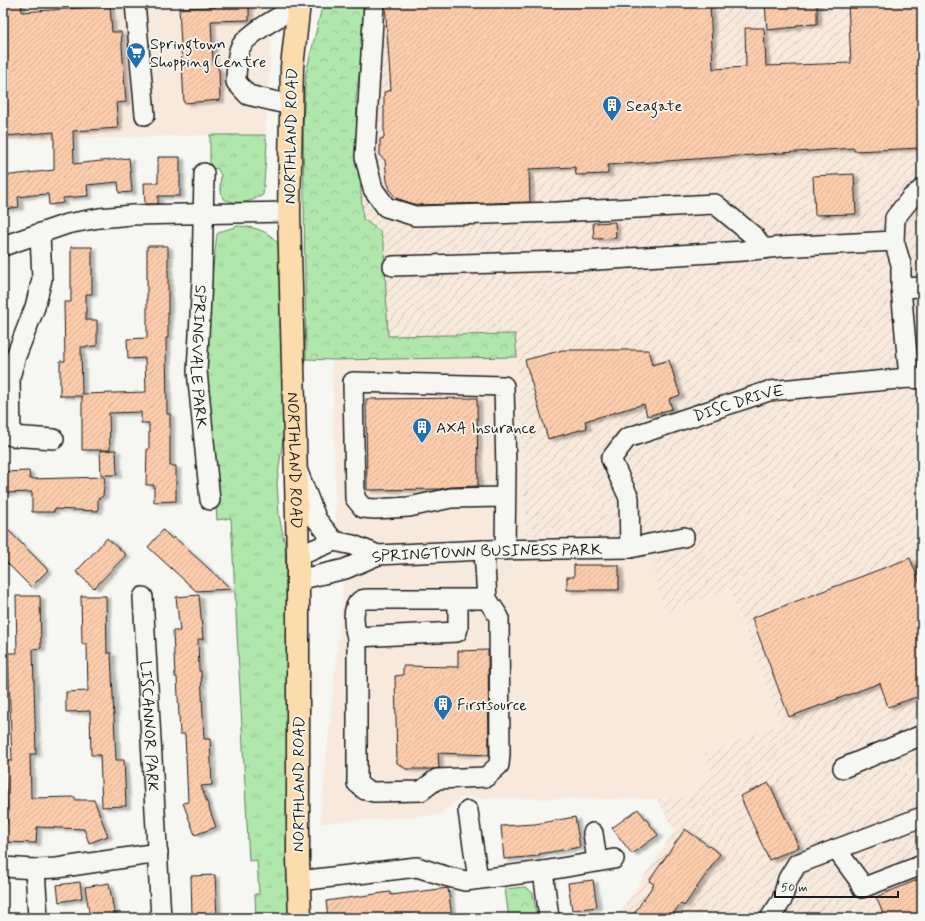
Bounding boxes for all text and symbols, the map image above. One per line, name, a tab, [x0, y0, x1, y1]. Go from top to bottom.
place label: Springtown Shopping Centre	[150, 34, 266, 73]
supermarket icon: Springtown Shopping Centre	[125, 41, 147, 69]
street label: NORTHLAND ROAD	[280, 68, 303, 204]
building icon: Seagate	[601, 94, 623, 122]
place label: Seagate	[626, 96, 683, 118]
street label: SPRINGVALE PARK	[185, 284, 212, 431]
street label: DISC DRIVE	[691, 381, 785, 427]
street label: NORTHLAND ROAD	[282, 392, 306, 529]
building icon: AXA Insurance	[411, 416, 433, 444]
place label: AXA Insurance	[436, 418, 537, 439]
street label: SPRINGTOWN BUSINESS PARK	[369, 539, 603, 569]
street label: LISCANNOR PARK	[135, 660, 163, 792]
building icon: Firstsource	[432, 693, 454, 721]
place label: Firstsource	[457, 695, 527, 716]
street label: NORTHLAND ROAD	[289, 716, 310, 852]
scale bar	[775, 873, 898, 899]
text: 50 m	[781, 880, 808, 896]

